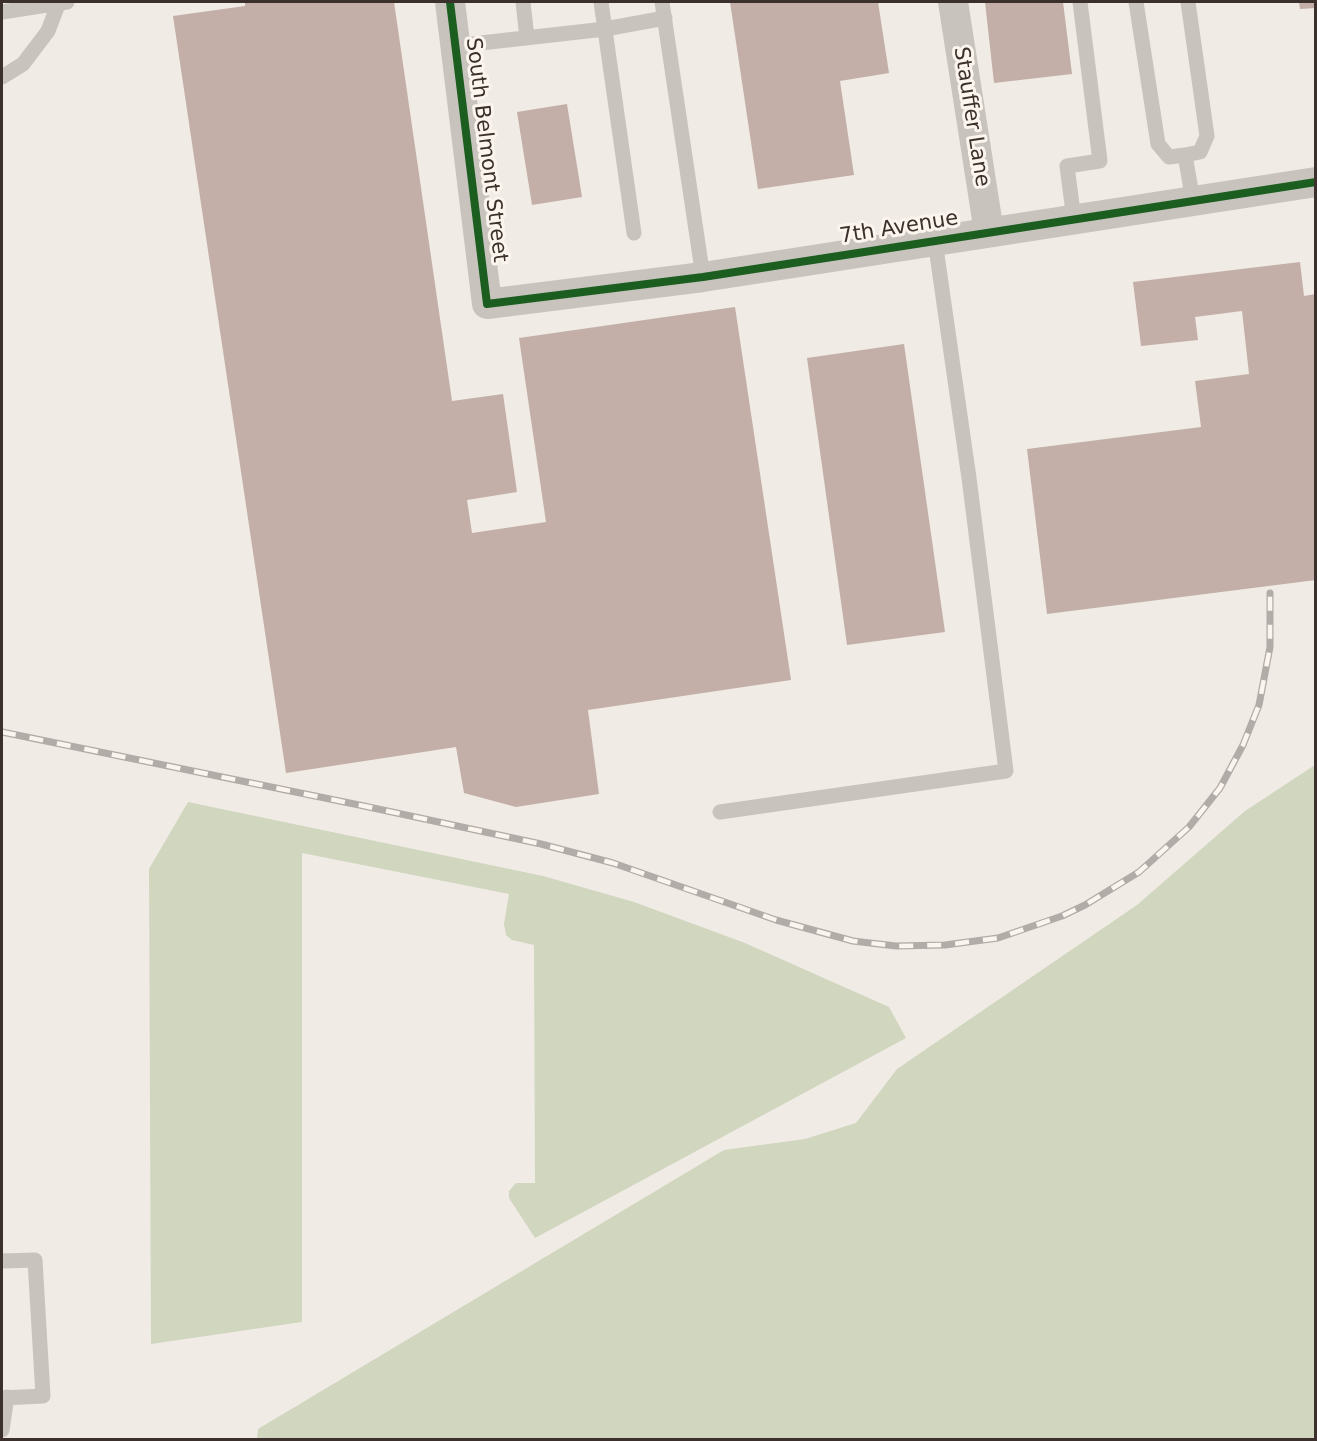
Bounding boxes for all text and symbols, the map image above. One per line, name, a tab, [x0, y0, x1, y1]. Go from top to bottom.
street label: South Belmont Street	[460, 36, 512, 264]
street label: Stauffer Lane	[948, 45, 994, 189]
street label: 7th Avenue	[838, 206, 960, 250]

